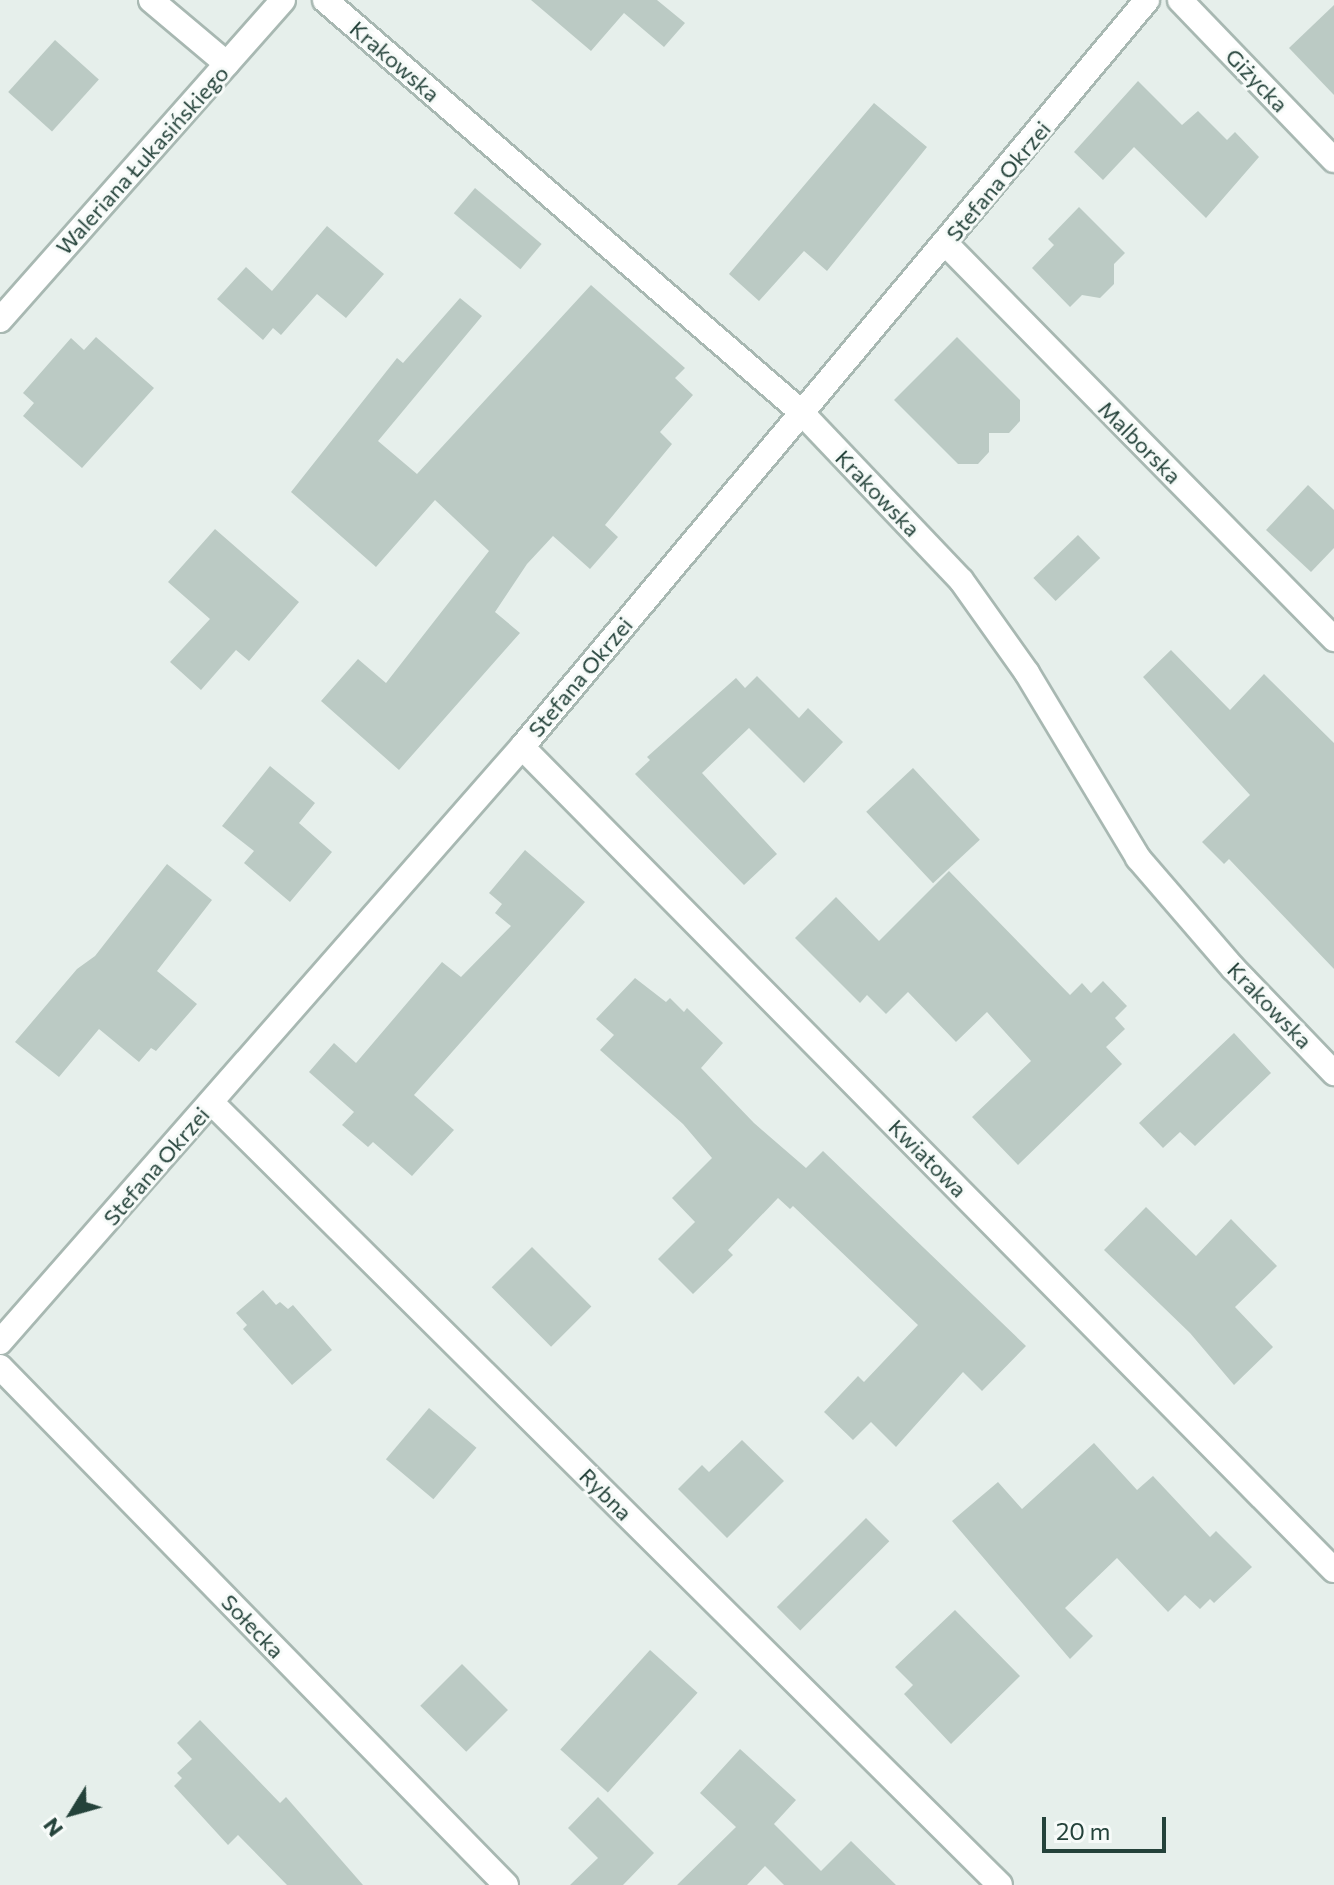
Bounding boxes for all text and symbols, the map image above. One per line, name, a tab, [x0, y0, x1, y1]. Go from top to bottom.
street label: Krakowska	[345, 15, 445, 107]
street label: Giżycka	[1220, 43, 1294, 117]
street label: Waleriana Łukasińskiego	[50, 60, 234, 260]
street label: Stefana Okrzei	[940, 116, 1056, 246]
street label: Malborska	[1093, 395, 1187, 489]
street label: Krakowska	[830, 444, 926, 542]
street label: Stefana Okrzei	[522, 612, 638, 742]
street label: Krakowska	[1222, 956, 1318, 1054]
street label: Stefana Okrzei	[97, 1101, 215, 1231]
street label: Kwiatowa	[884, 1114, 972, 1202]
street label: Rybna	[574, 1462, 638, 1526]
street label: Sołecka	[216, 1589, 290, 1663]
north arrow	[32, 1773, 112, 1853]
scale bar	[1046, 1801, 1170, 1851]
text: N	[37, 1813, 68, 1842]
text: 20 m	[1056, 1816, 1110, 1845]

